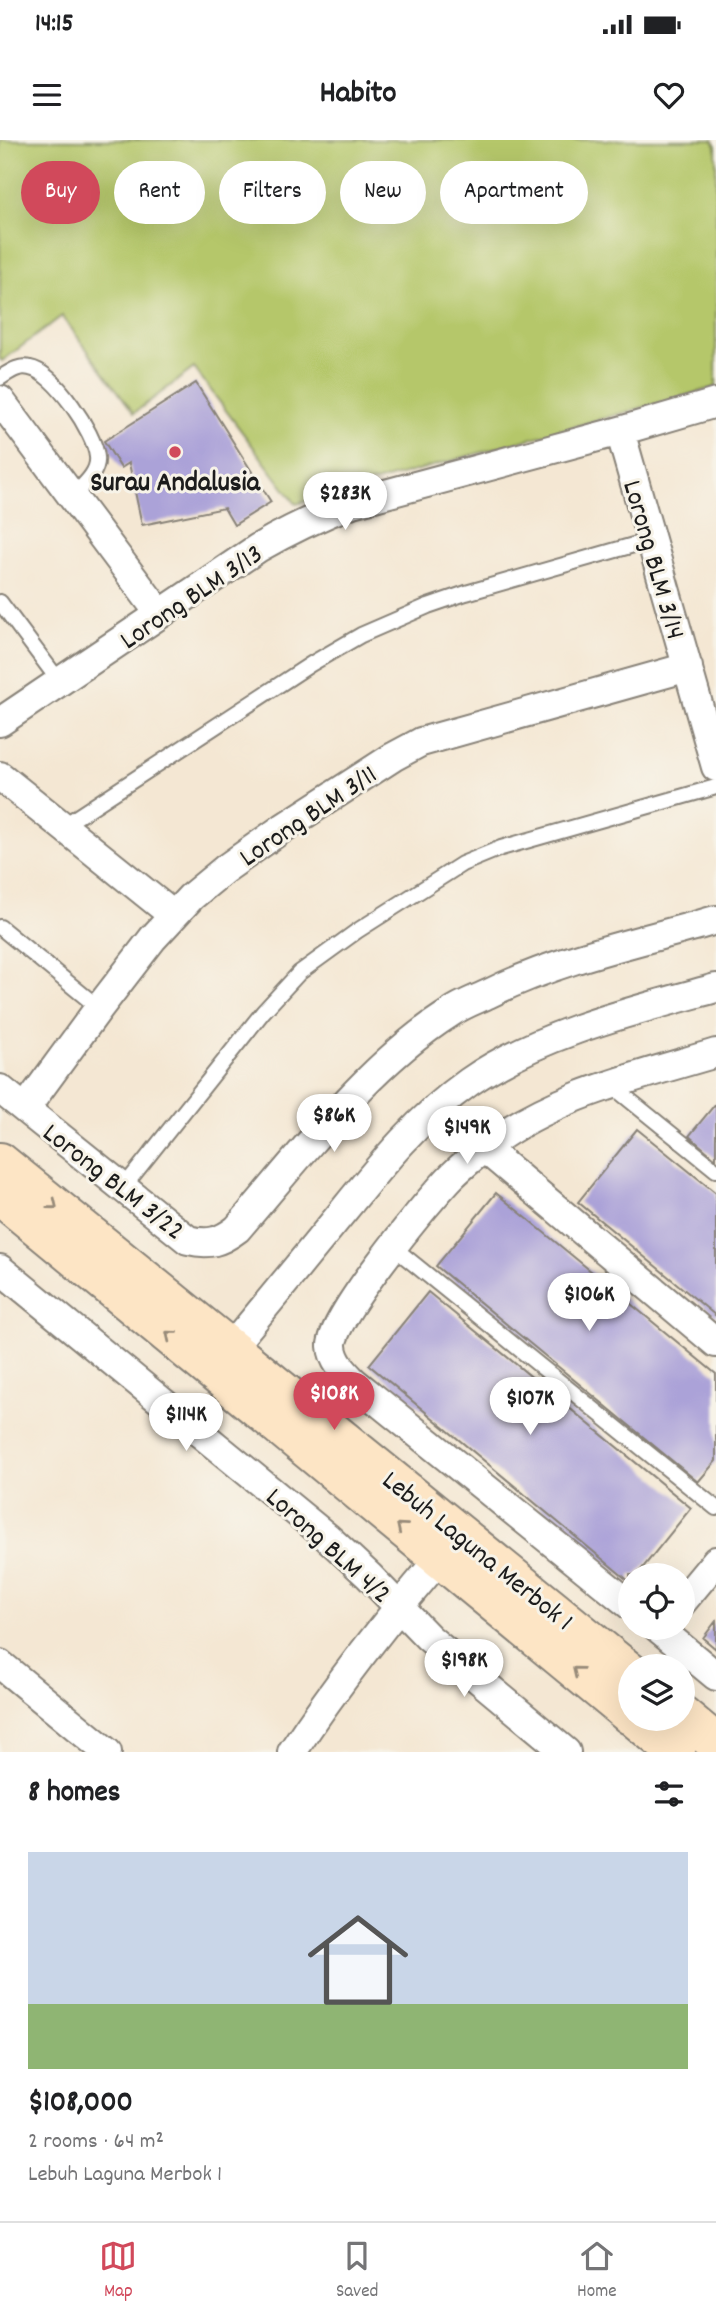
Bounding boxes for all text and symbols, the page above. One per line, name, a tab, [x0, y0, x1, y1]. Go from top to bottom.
text: 14:15	[35, 6, 74, 43]
text: Habito	[319, 72, 397, 118]
icon: menu	[28, 76, 66, 114]
icon: heart	[650, 76, 688, 114]
chip: Buy	[21, 161, 100, 224]
chip: Rent	[114, 161, 205, 224]
chip: Filters	[219, 161, 326, 224]
chip: New	[340, 161, 426, 224]
chip: Apartment	[440, 161, 588, 224]
marker: Surau Andalusia	[167, 444, 183, 460]
place label: Surau Andalusia	[90, 465, 261, 505]
pin: $283K	[296, 472, 394, 532]
street label: Lorong BLM 3/14	[609, 476, 693, 645]
text: $283K	[319, 478, 371, 511]
street label: Lorong BLM 3/13	[113, 536, 272, 662]
street label: Lorong BLM 3/11	[233, 757, 387, 879]
pin: $86K	[293, 1094, 375, 1154]
text: $86K	[313, 1100, 355, 1133]
pin: $149K	[418, 1107, 516, 1166]
text: $149K	[443, 1112, 491, 1145]
street label: Lorong BLM 3/22	[32, 1116, 192, 1252]
one-way arrow	[46, 1196, 58, 1209]
pin: $106K	[540, 1274, 638, 1333]
text: $106K	[563, 1279, 615, 1312]
one-way arrow	[165, 1330, 177, 1343]
pin: $108K	[285, 1372, 383, 1432]
text: $108K	[309, 1378, 359, 1411]
pin: $107K	[481, 1378, 579, 1437]
text: $107K	[506, 1383, 554, 1416]
pin: $114K	[137, 1394, 235, 1453]
text: $114K	[165, 1399, 207, 1432]
street label: Lebuh Laguna Merbok 1	[371, 1463, 580, 1643]
street label: Lorong BLM 4/2	[255, 1480, 399, 1615]
one-way arrow	[397, 1523, 410, 1535]
map controls	[618, 1563, 695, 1731]
button: locate	[618, 1563, 695, 1640]
pin: $198K	[415, 1640, 513, 1699]
text: $198K	[440, 1645, 488, 1678]
button: layers	[618, 1654, 695, 1731]
one-way arrow	[573, 1667, 585, 1680]
text: 8 homes	[28, 1773, 120, 1816]
icon: filters	[650, 1775, 688, 1813]
icon: home	[295, 1897, 421, 2023]
text: $108,000	[28, 2083, 133, 2126]
text: 2 rooms · 64 m²	[28, 2126, 164, 2159]
text: Lebuh Laguna Merbok 1	[28, 2159, 222, 2192]
tab: Map	[99, 2237, 137, 2306]
tab: Saved	[336, 2237, 378, 2306]
tab: Home	[577, 2237, 617, 2306]

